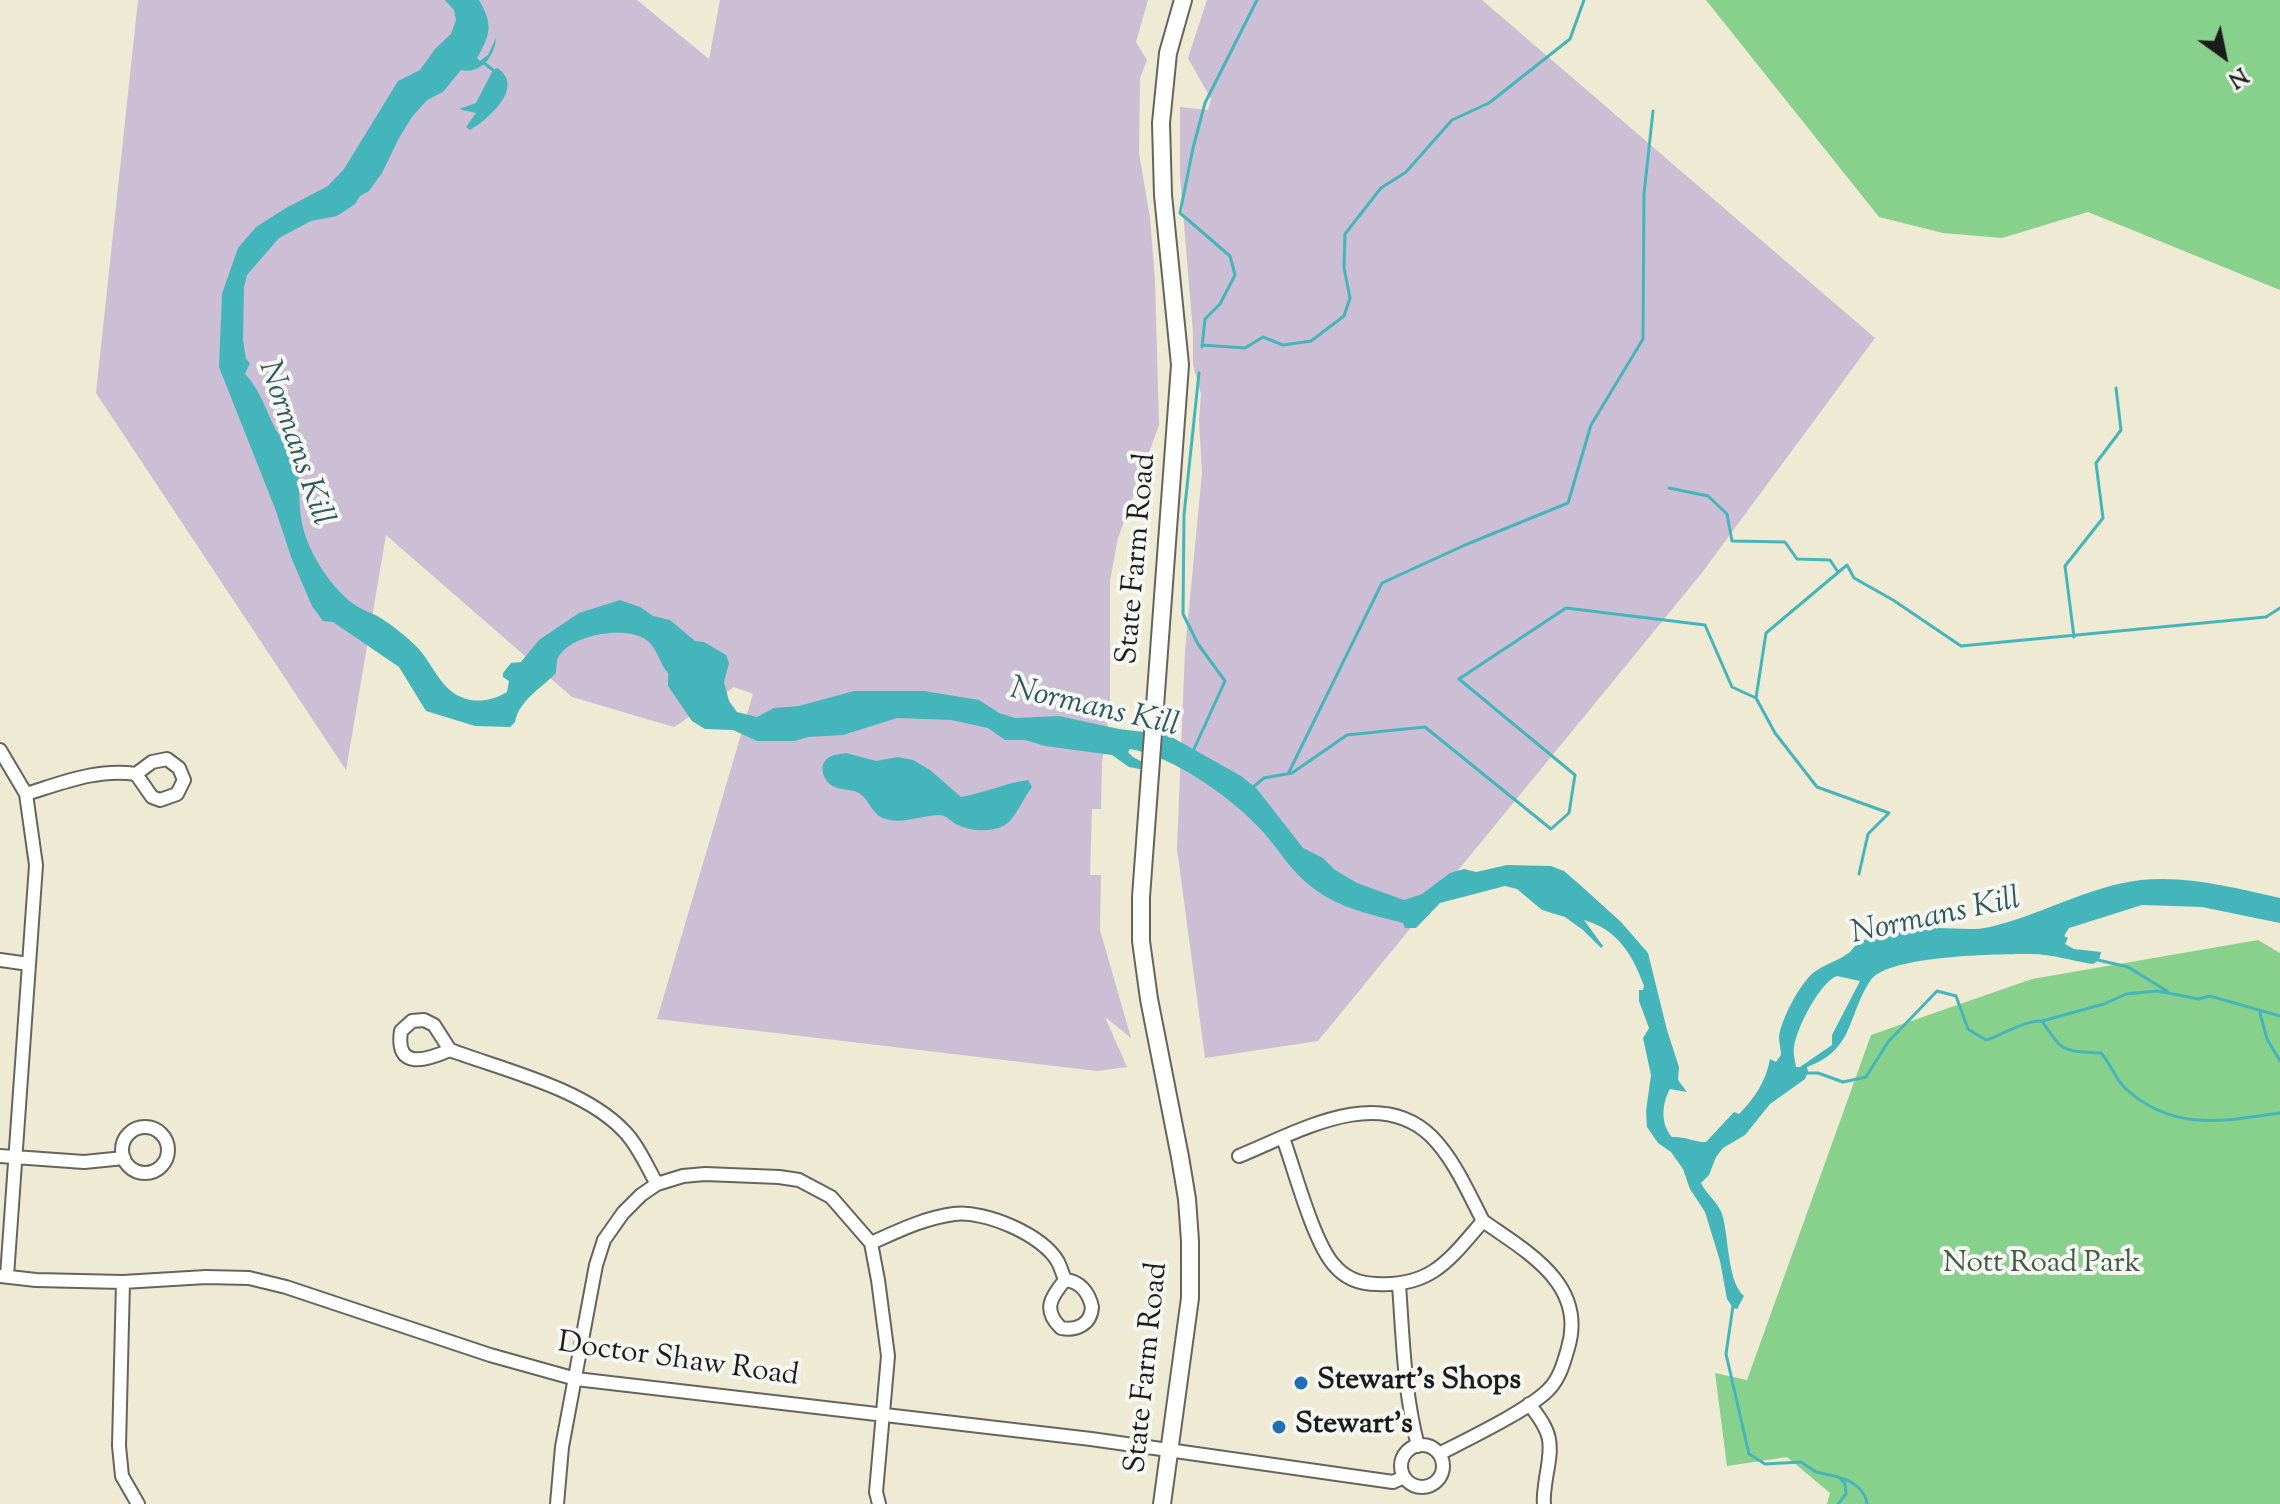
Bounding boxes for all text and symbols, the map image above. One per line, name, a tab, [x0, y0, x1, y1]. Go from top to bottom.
north arrow	[2184, 16, 2264, 96]
text: N	[2221, 58, 2253, 94]
water label: Normans Kill	[247, 357, 339, 531]
street label: State Farm Road	[1112, 452, 1166, 666]
water label: Normans Kill	[1006, 672, 1182, 748]
water label: Normans Kill	[1848, 882, 2024, 956]
park label: Nott Road Park	[1943, 1248, 2141, 1284]
street label: State Farm Road	[1120, 1261, 1178, 1475]
street label: Doctor Shaw Road	[555, 1327, 801, 1397]
place label: Stewart's Shops	[1317, 1365, 1521, 1401]
marker: Stewart's Shops	[1292, 1374, 1310, 1392]
place label: Stewart's	[1295, 1409, 1413, 1445]
marker: Stewart's	[1270, 1418, 1288, 1436]

